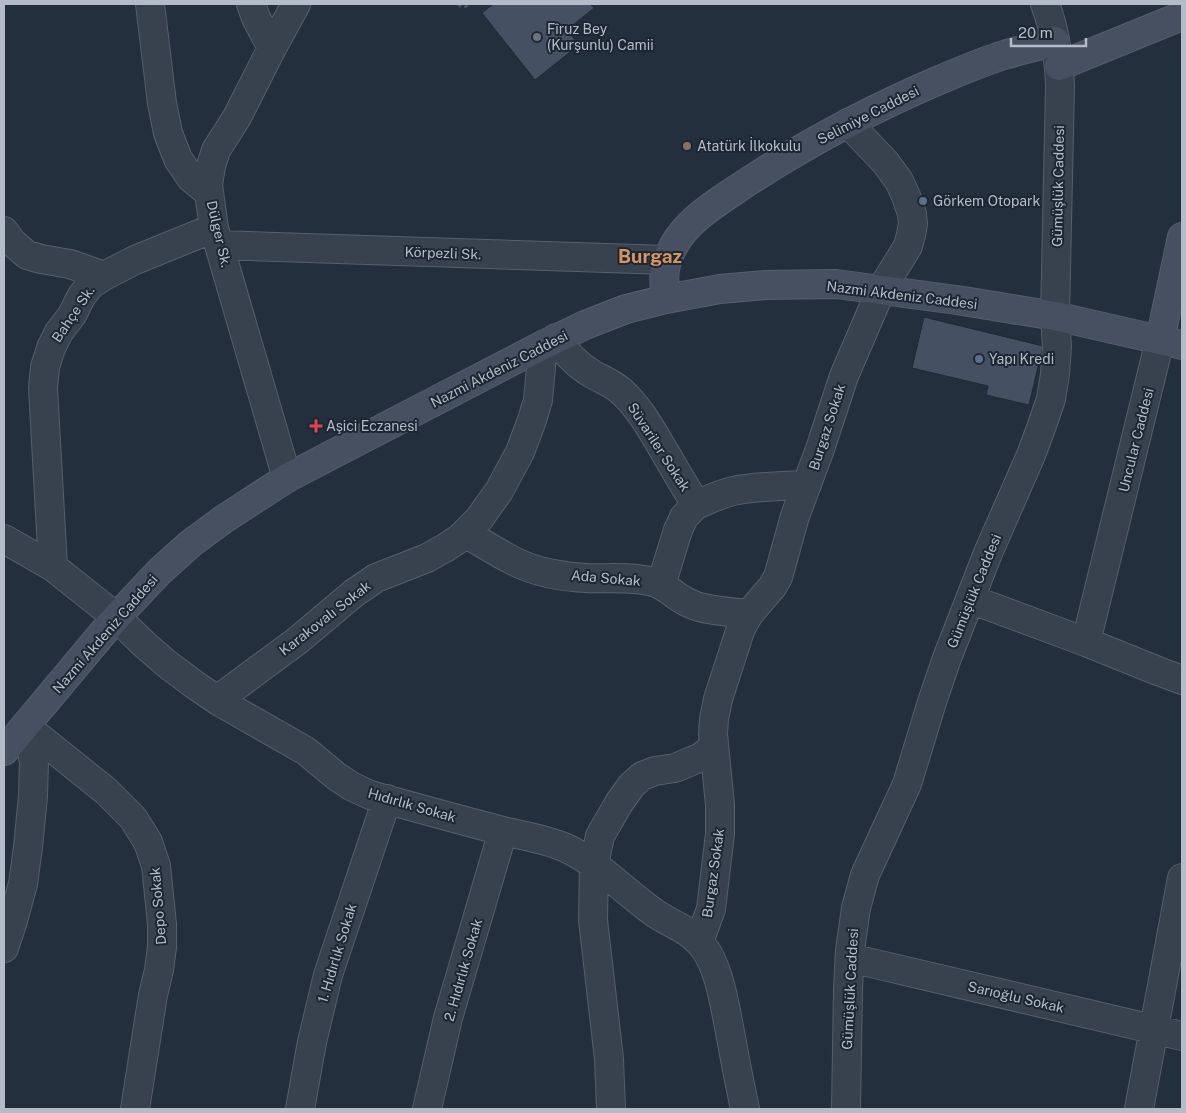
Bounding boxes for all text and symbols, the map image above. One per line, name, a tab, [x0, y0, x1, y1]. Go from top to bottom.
scale bar	[1011, 15, 1086, 47]
place label: Fîruz Bey (Kurşunlu) Camii	[547, 21, 654, 53]
text: 20 m	[1018, 24, 1053, 41]
marker: Fîruz Bey (Kurşunlu) Camii	[531, 31, 543, 43]
street label: Selimiye Caddesi	[815, 83, 921, 147]
street label: Gümüşlük Caddesi	[1049, 125, 1067, 247]
place label: Atatürk İlkokulu	[697, 136, 801, 154]
marker: Atatürk İlkokulu	[681, 140, 693, 152]
place label: Görkem Otopark	[933, 193, 1040, 209]
marker: Görkem Otopark	[917, 195, 929, 207]
street label: Dülger Sk.	[204, 199, 234, 269]
street label: Körpezli Sk.	[404, 244, 482, 262]
district label: Burgaz	[618, 245, 682, 267]
street label: Nazmi Akdeniz Caddesi	[826, 278, 978, 312]
street label: Bahçe Sk.	[48, 283, 98, 345]
street label: Nazmi Akdeniz Caddesi	[428, 327, 570, 411]
place label: Yapı Kredi	[989, 351, 1054, 367]
marker: Yapı Kredi	[973, 353, 985, 365]
street label: Burgaz Sokak	[806, 382, 849, 472]
street label: Uncular Caddesi	[1115, 386, 1157, 494]
street label: Süvariler Sokak	[624, 400, 694, 494]
place label: Aşici Eczanesi	[326, 418, 418, 434]
marker: Aşici Eczanesi	[310, 420, 322, 432]
street label: Gümüşlük Caddesi	[944, 532, 1004, 650]
street label: Ada Sokak	[571, 567, 642, 589]
street label: Nazmi Akdeniz Caddesi	[49, 571, 161, 697]
street label: Karakovalı Sokak	[276, 577, 374, 659]
street label: Hıdırlık Sokak	[366, 785, 458, 825]
street label: Burgaz Sokak	[699, 827, 727, 919]
street label: Depo Sokak	[147, 866, 169, 945]
street label: 1. Hıdırlık Sokak	[314, 901, 360, 1005]
street label: 2. Hıdırlık Sokak	[441, 917, 485, 1023]
street label: Gümüşlük Caddesi	[839, 928, 861, 1050]
street label: Sarıoğlu Sokak	[966, 978, 1066, 1016]

